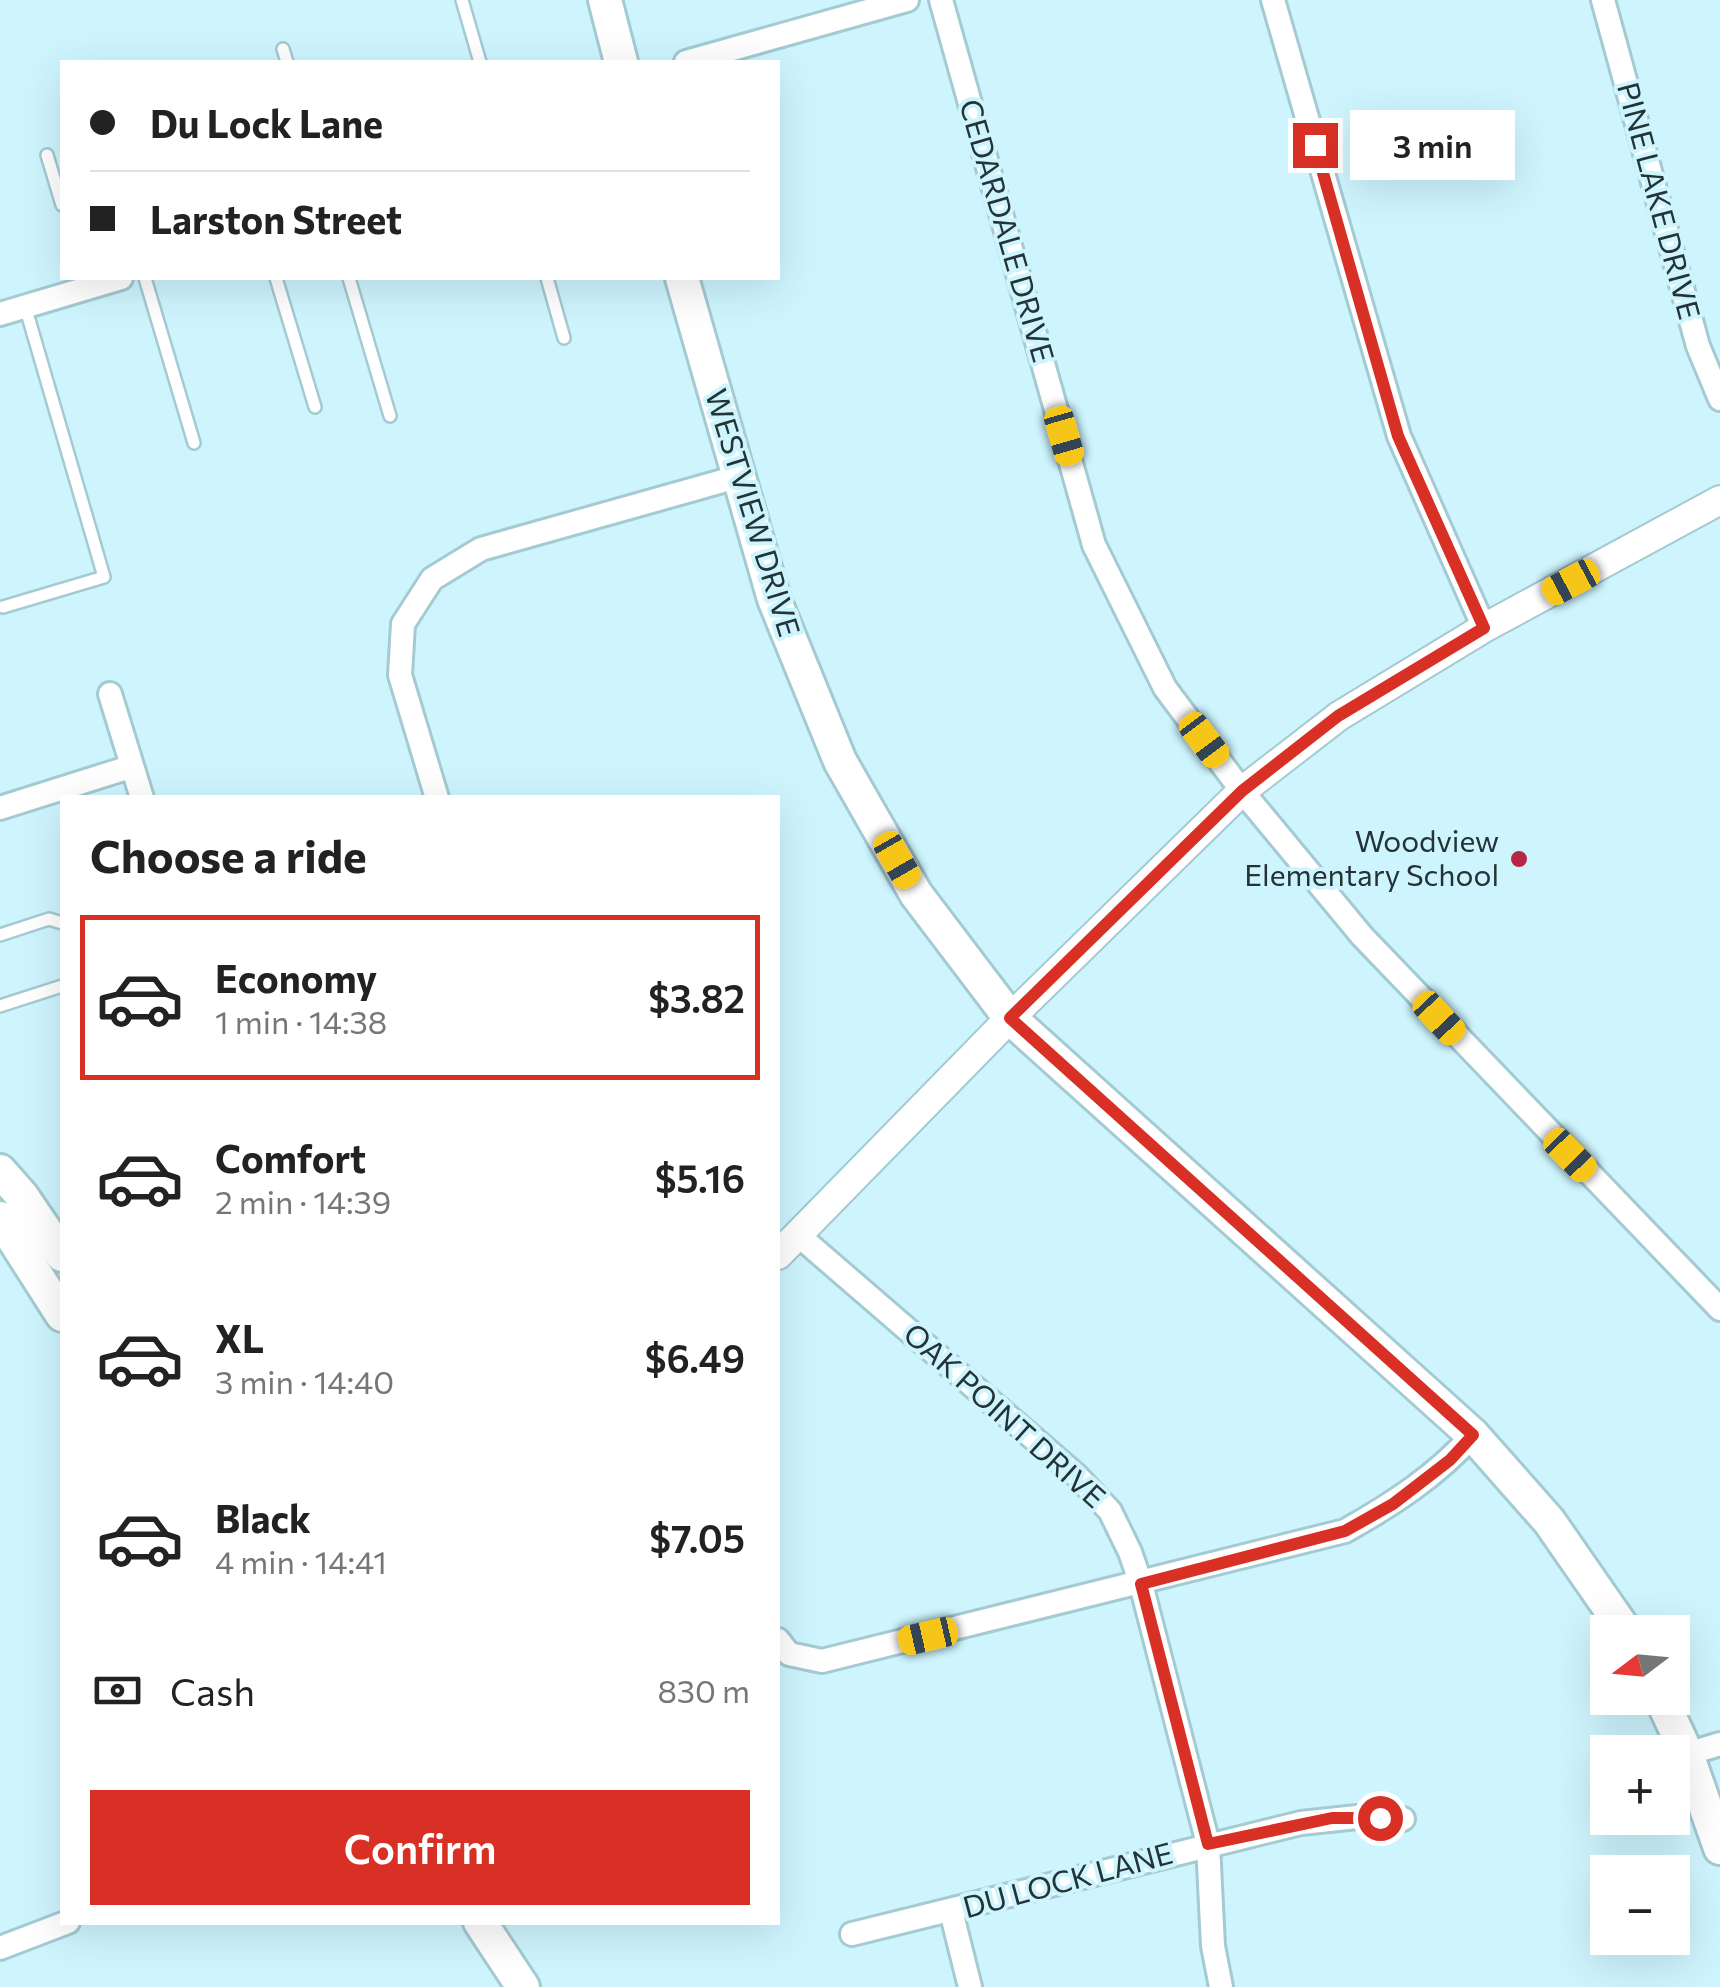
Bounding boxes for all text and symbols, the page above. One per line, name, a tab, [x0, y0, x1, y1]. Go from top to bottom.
street label: PINE LAKE DRIVE	[1611, 78, 1710, 323]
street label: CEDARDALE DRIVE	[953, 95, 1064, 366]
text: Du Lock Lane	[150, 99, 383, 146]
callout: 3 min	[1350, 110, 1515, 180]
route end	[1293, 123, 1338, 168]
text: 3 min	[1393, 125, 1472, 165]
text: Larston Street	[150, 195, 402, 242]
street label: WESTVIEW DRIVE	[699, 384, 810, 641]
car	[1041, 403, 1087, 469]
car	[1537, 555, 1605, 609]
car	[1174, 707, 1234, 773]
place label: Woodview Elementary School	[1244, 821, 1499, 892]
text: Choose a ride	[90, 827, 367, 882]
car	[869, 827, 925, 893]
marker: Woodview Elementary School	[1508, 848, 1530, 870]
icon: car	[95, 953, 185, 1043]
text: Economy	[215, 954, 377, 1001]
text: $3.82	[648, 974, 745, 1021]
car	[1408, 986, 1470, 1050]
text: 1 min · 14:38	[215, 1001, 387, 1041]
car	[1538, 1123, 1602, 1187]
icon: car	[95, 1133, 185, 1223]
text: Comfort	[215, 1134, 366, 1181]
text: $5.16	[655, 1154, 745, 1201]
text: 2 min · 14:39	[215, 1181, 391, 1221]
icon: car	[95, 1313, 185, 1403]
text: XL	[215, 1314, 264, 1361]
street label: OAK POINT DRIVE	[897, 1314, 1114, 1514]
text: $6.49	[645, 1334, 745, 1381]
text: 3 min · 14:40	[215, 1361, 394, 1401]
icon: car	[95, 1493, 185, 1583]
text: Black	[215, 1494, 311, 1541]
text: $7.05	[649, 1514, 745, 1561]
text: 4 min · 14:41	[215, 1541, 387, 1581]
car	[895, 1615, 961, 1657]
north arrow	[1590, 1615, 1690, 1715]
map controls	[1590, 1615, 1690, 1955]
icon: cash	[90, 1663, 145, 1718]
text: Cash	[170, 1667, 255, 1714]
text: 830 m	[657, 1670, 750, 1710]
button: +	[1590, 1735, 1690, 1835]
button: Confirm	[90, 1790, 750, 1905]
route start	[1358, 1796, 1403, 1841]
street label: DU LOCK LANE	[958, 1833, 1176, 1924]
button: −	[1590, 1855, 1690, 1955]

